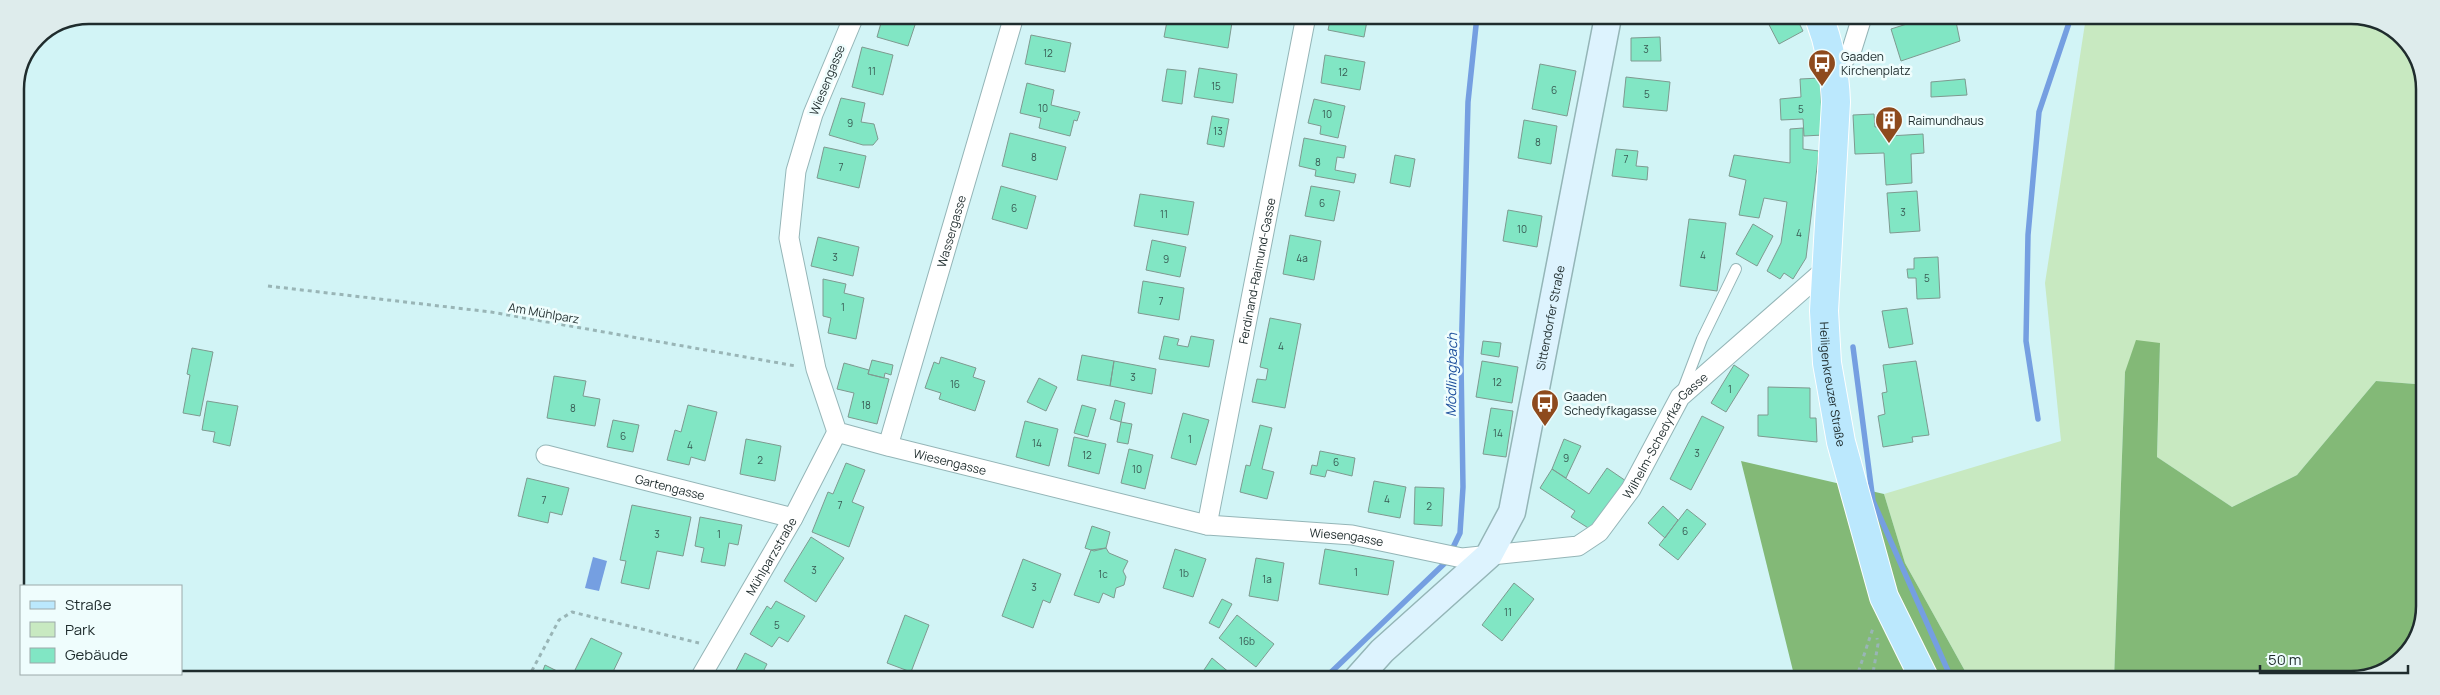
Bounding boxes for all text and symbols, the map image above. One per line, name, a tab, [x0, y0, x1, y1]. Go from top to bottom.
street label: Wiesengasse	[805, 42, 849, 118]
house number: 3	[1643, 42, 1649, 56]
house number: 12	[1043, 46, 1053, 60]
bus stop icon: Gaaden Kirchenplatz	[1807, 48, 1837, 87]
place label: Gaaden Kirchenplatz	[1841, 48, 1911, 79]
house number: 11	[868, 64, 876, 78]
house number: 12	[1338, 65, 1348, 79]
house number: 15	[1211, 79, 1221, 93]
house number: 6	[1551, 83, 1557, 97]
house number: 5	[1644, 87, 1650, 101]
house number: 10	[1038, 101, 1048, 115]
house number: 5	[1798, 102, 1804, 116]
building icon: Raimundhaus	[1874, 105, 1904, 144]
house number: 10	[1322, 107, 1332, 121]
place label: Raimundhaus	[1908, 112, 1984, 129]
house number: 9	[847, 116, 853, 130]
house number: 13	[1213, 124, 1223, 138]
house number: 8	[1535, 135, 1541, 149]
house number: 8	[1031, 150, 1037, 164]
house number: 7	[1623, 152, 1629, 166]
house number: 8	[1315, 155, 1321, 169]
house number: 7	[838, 160, 844, 174]
street label: Wassergasse	[932, 193, 970, 269]
street label: Ferdinand-Raimund-Gasse	[1234, 196, 1279, 345]
house number: 6	[1319, 196, 1325, 210]
house number: 6	[1011, 201, 1017, 215]
house number: 3	[1900, 205, 1906, 219]
house number: 11	[1160, 207, 1168, 221]
house number: 10	[1517, 222, 1527, 236]
house number: 4	[1796, 226, 1802, 240]
house number: 4	[1700, 248, 1706, 262]
house number: 3	[832, 250, 838, 264]
house number: 4a	[1296, 251, 1308, 265]
house number: 9	[1163, 252, 1169, 266]
street label: Sittendorfer Straße	[1531, 264, 1568, 372]
house number: 5	[1924, 271, 1930, 285]
house number: 7	[1158, 294, 1164, 308]
street label: Am Mühlparz	[507, 298, 581, 328]
house number: 1	[841, 300, 845, 314]
street label: Heiligenkreuzer Straße	[1816, 321, 1850, 448]
water label: Mödlingbach	[1441, 332, 1461, 417]
house number: 4	[1278, 339, 1284, 353]
street label: Wilhelm-Schedyfka-Gasse	[1618, 368, 1711, 502]
house number: 3	[1130, 370, 1136, 384]
house number: 12	[1492, 375, 1502, 389]
house number: 16	[950, 377, 960, 391]
house number: 1	[1728, 382, 1732, 396]
bus stop icon: Gaaden Schedyfkagasse	[1530, 388, 1560, 427]
place label: Gaaden Schedyfkagasse	[1564, 388, 1657, 419]
house number: 18	[861, 398, 871, 412]
house number: 8	[570, 401, 576, 415]
house number: 14	[1493, 426, 1503, 440]
house number: 6	[620, 429, 626, 443]
house number: 1	[1188, 432, 1192, 446]
house number: 14	[1032, 436, 1042, 450]
house number: 4	[687, 438, 693, 452]
street label: Wiesengasse	[912, 444, 988, 479]
house number: 3	[1694, 446, 1700, 460]
house number: 12	[1082, 448, 1092, 462]
house number: 9	[1563, 451, 1569, 465]
house number: 2	[757, 453, 763, 467]
house number: 6	[1333, 455, 1339, 469]
house number: 10	[1132, 462, 1142, 476]
street label: Gartengasse	[633, 470, 707, 504]
house number: 4	[1384, 492, 1390, 506]
house number: 7	[541, 493, 547, 507]
house number: 7	[837, 498, 843, 512]
house number: 2	[1426, 499, 1432, 513]
street label: Mühlparzstraße	[741, 514, 800, 598]
street label: Wiesengasse	[1309, 524, 1385, 550]
house number: 6	[1682, 524, 1688, 538]
house number: 3	[654, 527, 660, 541]
house number: 1	[717, 527, 721, 541]
house number: 3	[811, 563, 817, 577]
house number: 1	[1354, 565, 1358, 579]
house number: 1b	[1179, 566, 1189, 580]
house number: 1c	[1098, 567, 1108, 581]
house number: 1a	[1262, 572, 1272, 586]
house number: 3	[1031, 580, 1037, 594]
legend	[20, 585, 182, 675]
text: Straße	[65, 594, 112, 615]
house number: 11	[1504, 605, 1512, 619]
house number: 5	[774, 618, 780, 632]
text: Park	[65, 619, 95, 640]
house number: 16b	[1239, 634, 1255, 648]
scale bar	[2260, 642, 2408, 674]
text: Gebäude	[65, 644, 128, 665]
text: 50 m	[2268, 649, 2302, 670]

